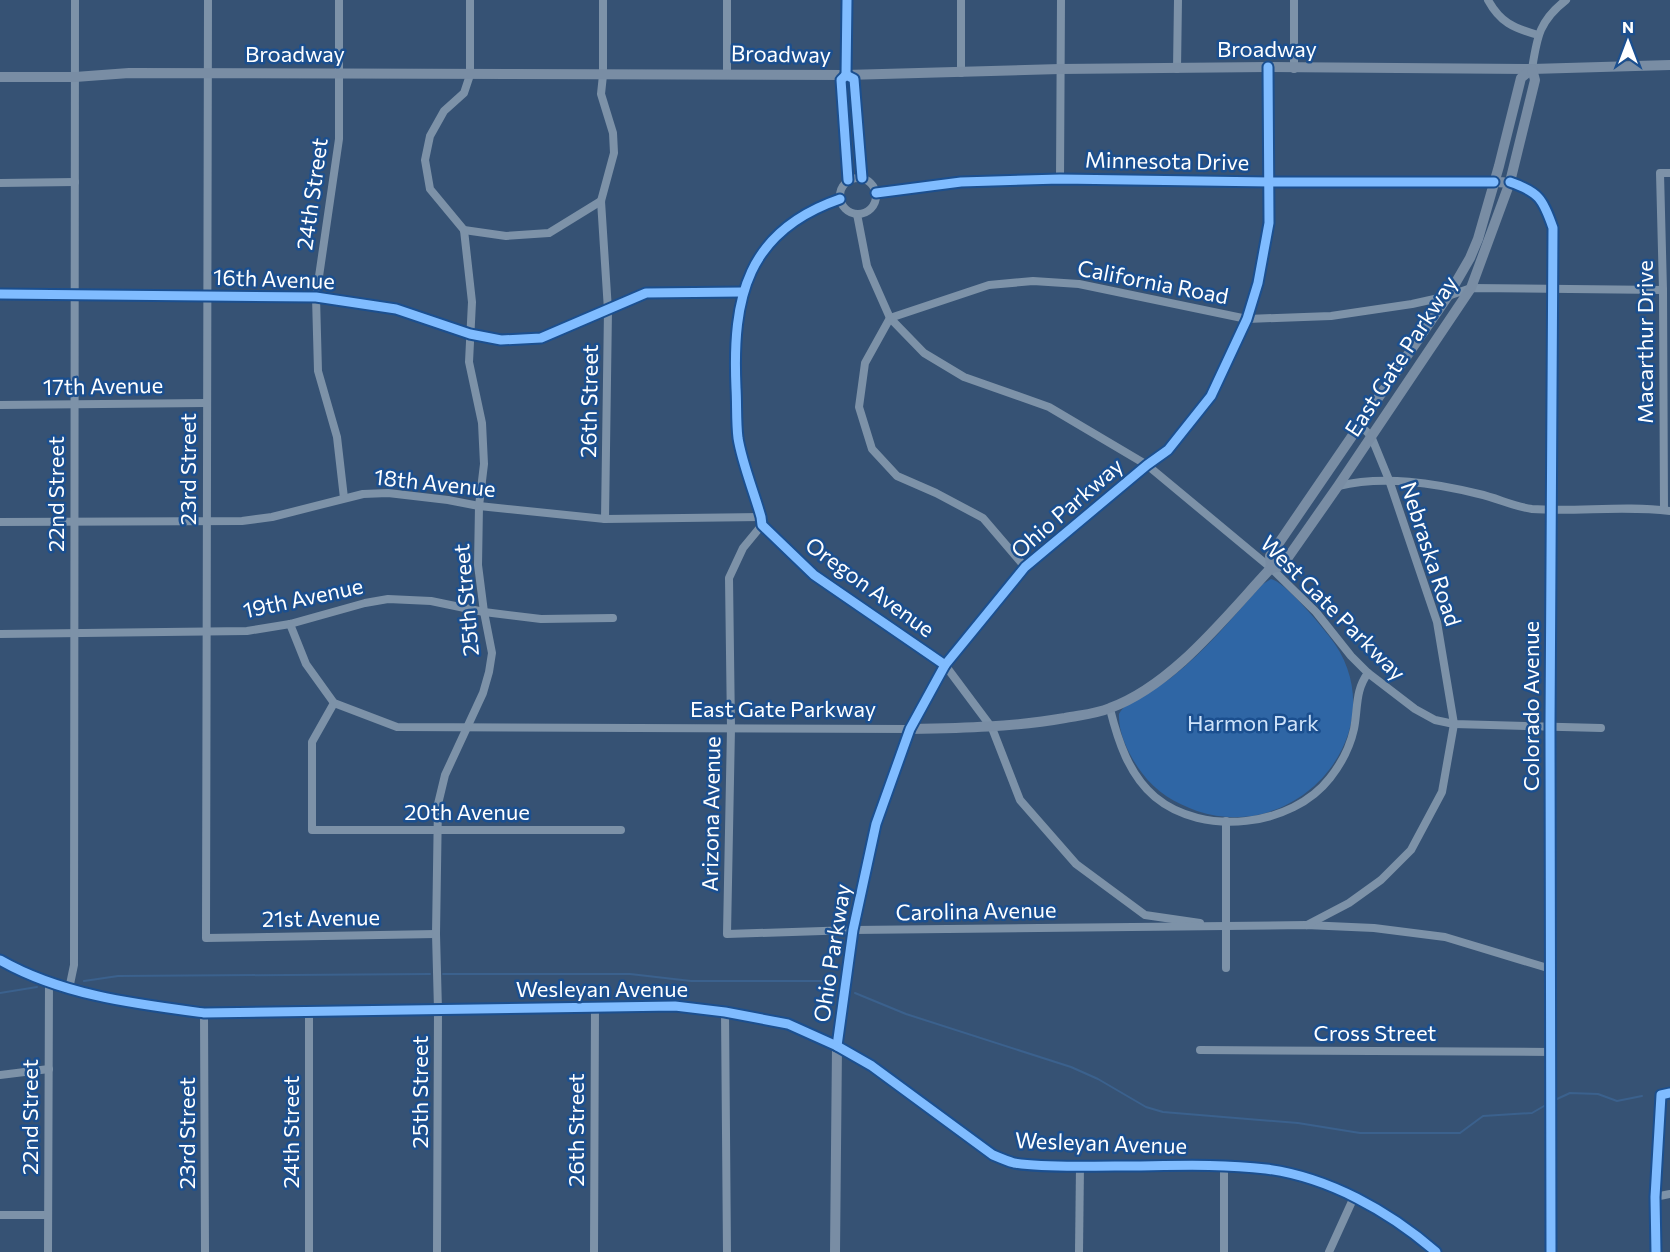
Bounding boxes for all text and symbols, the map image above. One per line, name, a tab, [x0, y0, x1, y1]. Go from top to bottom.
north arrow	[1598, 12, 1658, 72]
text: N	[1622, 17, 1634, 36]
street label: Broadway	[1217, 35, 1317, 62]
street label: Broadway	[731, 39, 831, 68]
street label: Broadway	[245, 40, 345, 67]
street label: 24th Street	[290, 136, 333, 252]
street label: Minnesota Drive	[1085, 146, 1249, 175]
street label: California Road	[1075, 254, 1231, 309]
street label: Macarthur Drive	[1631, 260, 1658, 424]
street label: 16th Avenue	[213, 263, 335, 294]
street label: East Gate Parkway	[1339, 270, 1463, 441]
street label: 26th Street	[574, 344, 603, 458]
street label: 17th Avenue	[43, 371, 163, 400]
street label: 23rd Street	[174, 413, 201, 525]
street label: 22nd Street	[42, 436, 69, 552]
street label: Ohio Parkway	[1005, 452, 1128, 564]
street label: 18th Avenue	[373, 463, 497, 502]
street label: Nebraska Road	[1395, 478, 1468, 629]
street label: West Gate Parkway	[1255, 529, 1412, 686]
street label: Oregon Avenue	[800, 531, 940, 642]
street label: 25th Street	[447, 543, 484, 657]
street label: 19th Avenue	[240, 572, 365, 623]
street label: Colorado Avenue	[1517, 621, 1544, 791]
street label: East Gate Parkway	[690, 695, 876, 722]
park label: Harmon Park	[1187, 709, 1319, 736]
street label: Arizona Avenue	[696, 736, 725, 892]
street label: 20th Avenue	[404, 798, 530, 825]
street label: Ohio Parkway	[807, 882, 856, 1024]
street label: Carolina Avenue	[895, 896, 1057, 925]
street label: 21st Avenue	[262, 903, 380, 932]
street label: Wesleyan Avenue	[516, 975, 688, 1002]
street label: Cross Street	[1314, 1019, 1436, 1046]
street label: 25th Street	[406, 1036, 433, 1148]
street label: 22nd Street	[16, 1059, 43, 1175]
street label: 26th Street	[562, 1073, 589, 1187]
street label: 24th Street	[277, 1075, 304, 1189]
street label: 23rd Street	[173, 1077, 200, 1189]
street label: Wesleyan Avenue	[1014, 1126, 1188, 1159]

